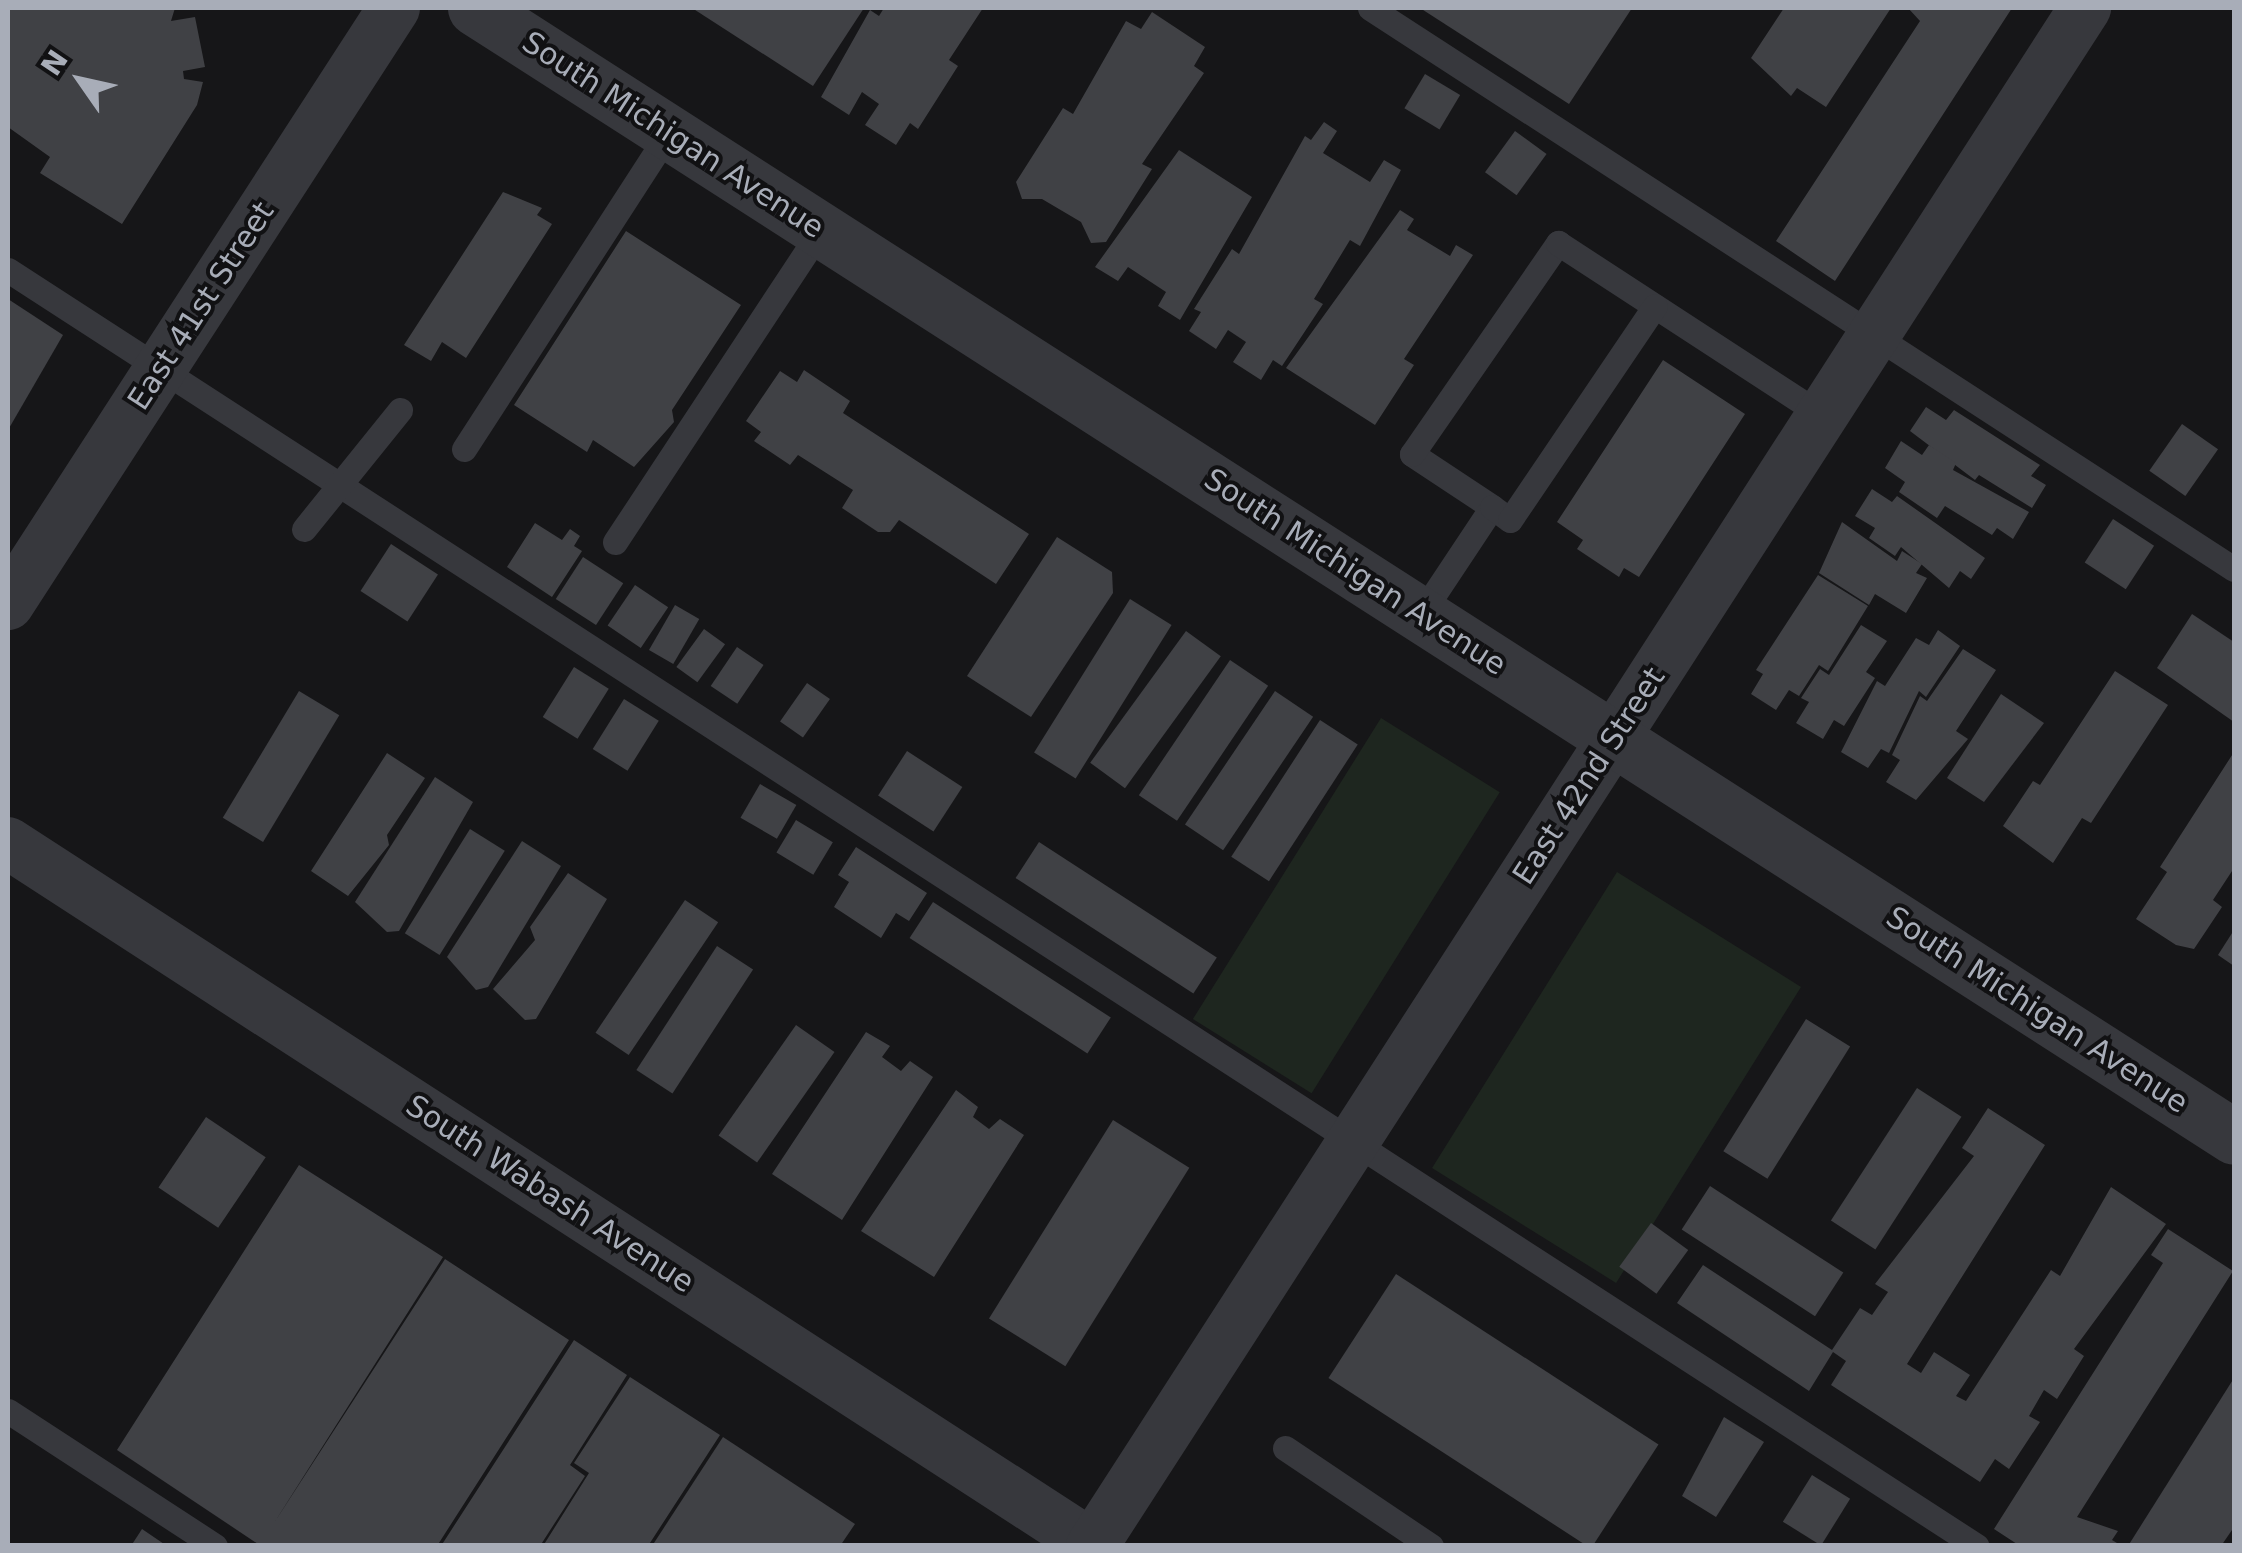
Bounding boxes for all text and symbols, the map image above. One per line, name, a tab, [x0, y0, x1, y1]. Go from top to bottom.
street label: South Michigan Avenue	[515, 24, 831, 246]
north arrow	[30, 30, 130, 130]
text: N	[34, 44, 75, 82]
street label: East 41st Street	[120, 195, 282, 417]
street label: South Michigan Avenue	[1197, 461, 1513, 683]
street label: East 42nd Street	[1505, 661, 1673, 891]
street label: South Michigan Avenue	[1879, 899, 2195, 1121]
street label: South Wabash Avenue	[399, 1087, 701, 1301]

